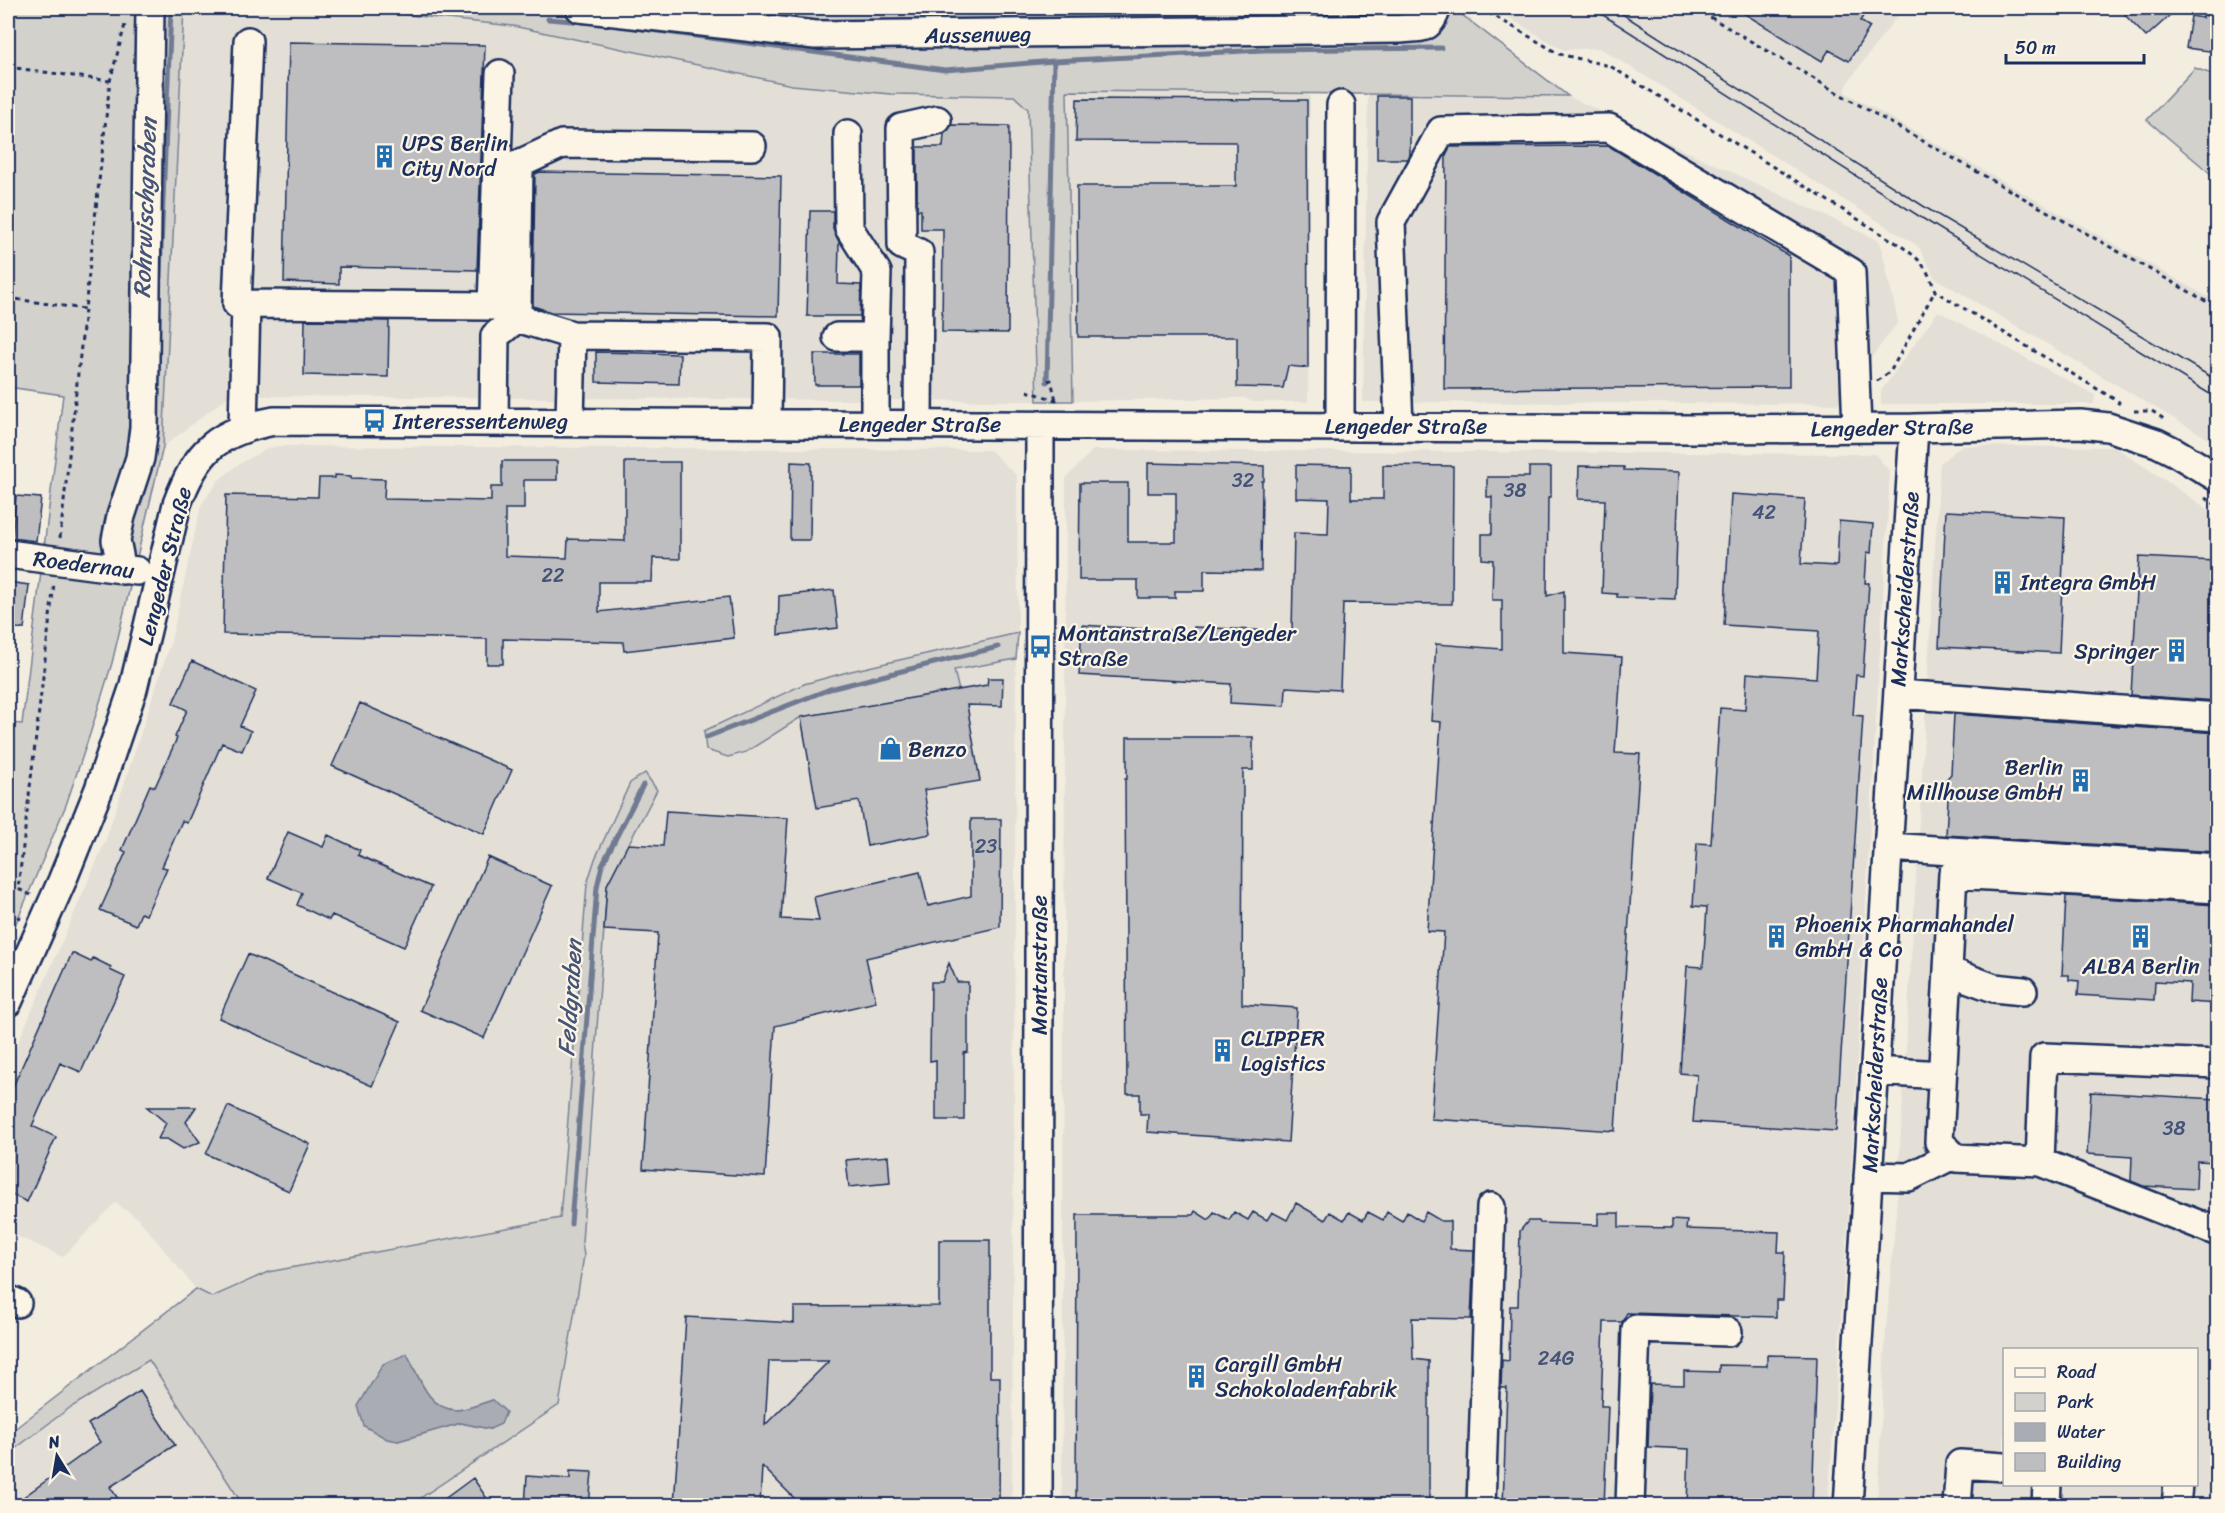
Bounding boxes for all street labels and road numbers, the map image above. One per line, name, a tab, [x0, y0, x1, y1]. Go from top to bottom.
street label: Aussenweg	[923, 14, 1032, 55]
street label: Lengeder Straße	[839, 405, 1001, 444]
street label: Lengeder Straße	[1325, 407, 1487, 446]
street label: Lengeder Straße	[1810, 407, 1974, 448]
street label: Lengeder Straße	[126, 482, 203, 650]
street label: Markscheiderstraße	[1878, 490, 1931, 688]
street label: Roedernau	[31, 539, 137, 590]
street label: Montanstraße	[1020, 895, 1059, 1035]
street label: Markscheiderstraße	[1850, 976, 1899, 1174]

